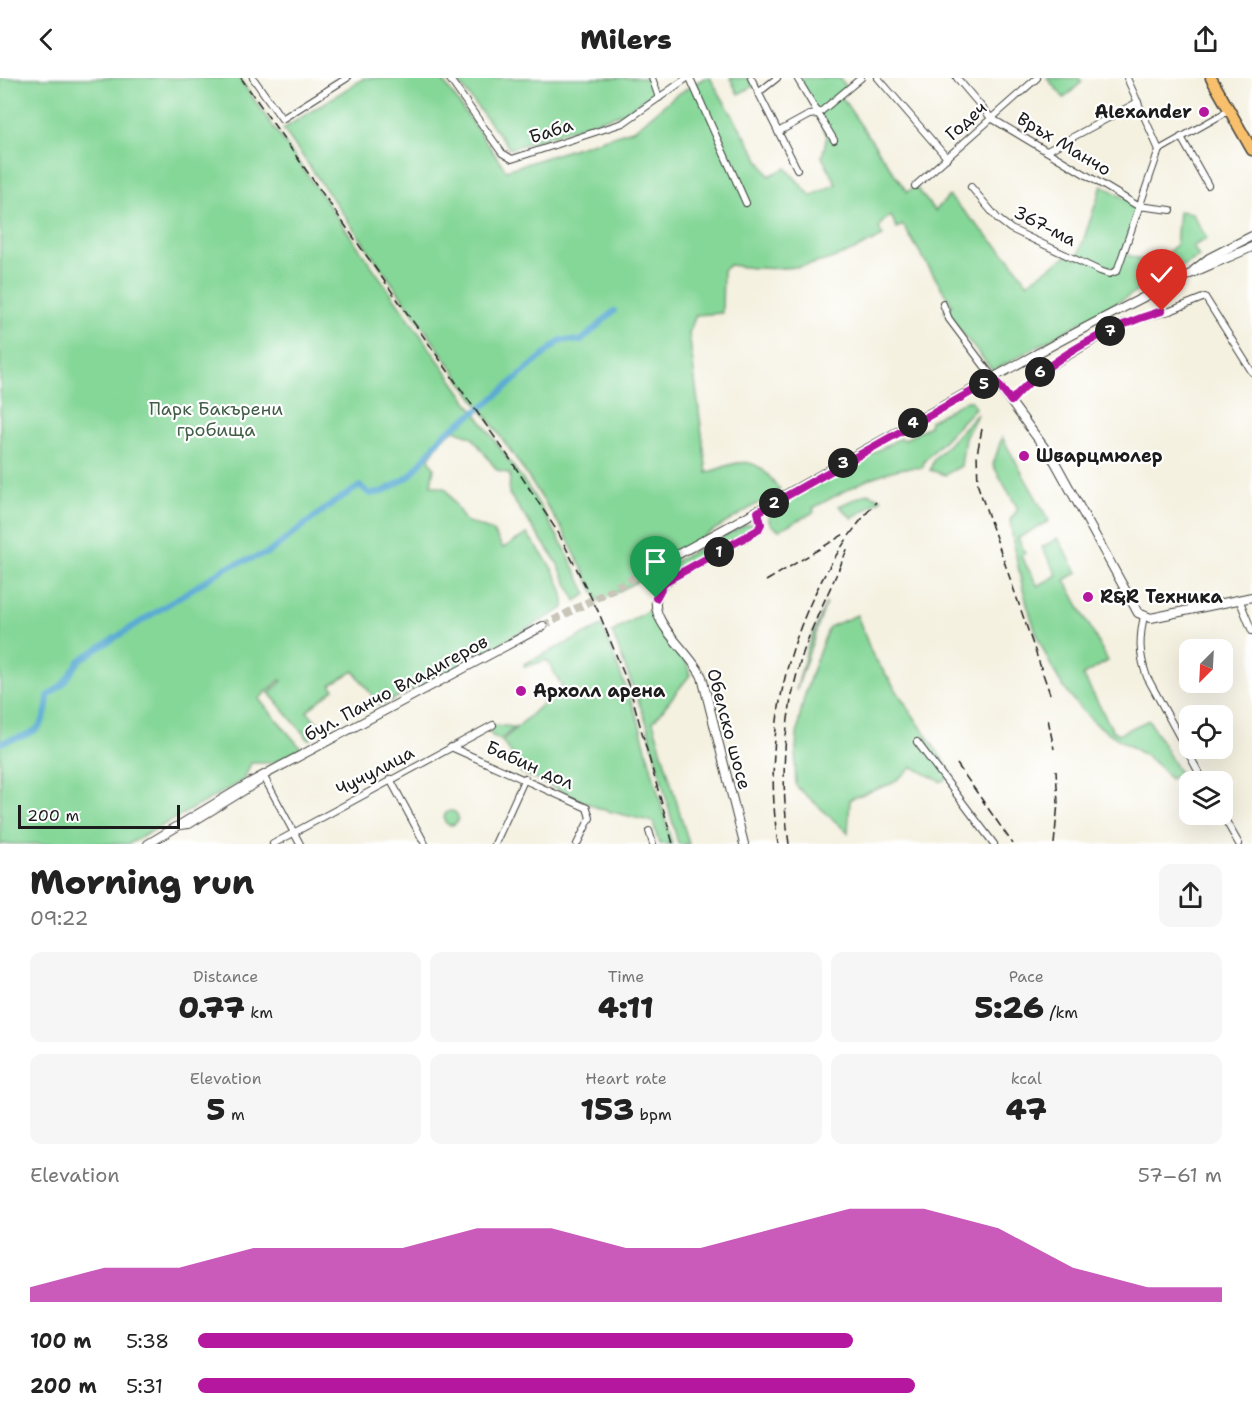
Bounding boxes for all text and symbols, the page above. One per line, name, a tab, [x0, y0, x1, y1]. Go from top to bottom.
text: Milers	[580, 21, 672, 58]
icon: back	[30, 23, 63, 56]
icon: share	[1189, 23, 1222, 56]
street label: Годеч	[940, 96, 992, 146]
place label: Alexander	[1094, 100, 1192, 124]
marker: Alexander	[1197, 105, 1211, 119]
street label: Връх Манчо	[1012, 106, 1116, 182]
street label: Баба	[526, 113, 576, 149]
street label: 367-ма	[1010, 200, 1080, 252]
pin	[1136, 249, 1187, 311]
icon: check	[1145, 258, 1178, 291]
pin: 7	[1095, 316, 1125, 346]
text: 7	[1104, 320, 1116, 341]
pin: 6	[1025, 357, 1055, 387]
text: 6	[1034, 361, 1046, 382]
pin: 5	[969, 369, 999, 399]
text: 5	[979, 373, 989, 394]
park label: Парк Бакърени гробища	[149, 397, 283, 442]
pin: 4	[898, 408, 928, 438]
text: 4	[907, 412, 919, 433]
place label: Шварцмюлер	[1036, 444, 1163, 468]
pin: 3	[828, 448, 858, 478]
marker: Шварцмюлер	[1017, 449, 1031, 463]
text: 3	[837, 452, 849, 473]
pin: 2	[759, 488, 789, 518]
text: 2	[768, 492, 780, 513]
pin	[630, 536, 681, 598]
pin: 1	[704, 537, 734, 567]
text: 1	[715, 541, 723, 562]
icon: arrive	[639, 545, 672, 578]
place label: R&R Техника	[1100, 585, 1224, 609]
marker: R&R Техника	[1081, 590, 1095, 604]
street label: бул. Панчо Владигеров	[300, 629, 492, 747]
north arrow	[1179, 639, 1233, 693]
map controls	[1179, 639, 1233, 825]
street label: Обелско шосе	[701, 666, 757, 792]
place label: Архолл арена	[533, 679, 666, 703]
marker: Архолл арена	[514, 684, 528, 698]
button: locate	[1179, 705, 1233, 759]
street label: Бабин дол	[482, 735, 578, 795]
street label: Чучулица	[332, 740, 418, 802]
button: layers	[1179, 771, 1233, 825]
scale bar	[18, 802, 180, 830]
text: 200 m	[27, 805, 79, 826]
text: Morning run	[30, 860, 254, 905]
button: share	[1159, 864, 1222, 927]
text: 09:22	[30, 905, 88, 931]
text: Distance	[193, 966, 258, 987]
text: Time	[608, 966, 644, 987]
text: Pace	[1009, 966, 1044, 987]
text: 0.77	[178, 987, 245, 1028]
text: 4:11	[598, 987, 654, 1028]
text: 5:26	[975, 987, 1044, 1028]
text: km	[245, 1002, 273, 1023]
text: /km	[1044, 1002, 1078, 1023]
text: Elevation	[190, 1068, 261, 1089]
text: Heart rate	[585, 1068, 667, 1089]
text: kcal	[1011, 1068, 1042, 1089]
text: 5	[207, 1089, 225, 1130]
text: 153	[580, 1089, 634, 1130]
text: 47	[1006, 1089, 1047, 1130]
text: m	[225, 1104, 245, 1125]
text: bpm	[634, 1104, 672, 1125]
text: Elevation	[30, 1162, 120, 1188]
text: 57–61 m	[1138, 1162, 1222, 1188]
text: 100 m	[30, 1328, 92, 1354]
text: 5:38	[126, 1328, 169, 1354]
text: 200 m	[30, 1373, 97, 1399]
text: 5:31	[126, 1373, 163, 1399]

